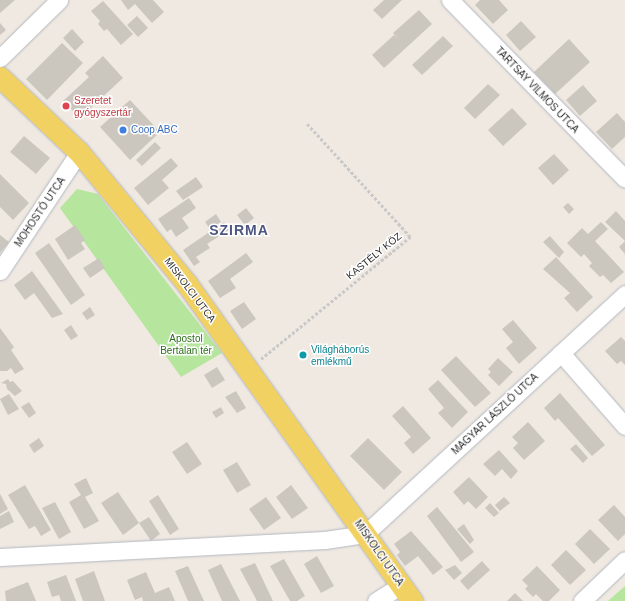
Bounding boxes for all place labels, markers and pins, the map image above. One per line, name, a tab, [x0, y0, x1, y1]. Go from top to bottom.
place label: Szeretet gyógyszertár	[74, 94, 131, 118]
marker: Szeretet gyógyszertár	[61, 101, 71, 111]
place label: Coop ABC	[131, 124, 178, 136]
marker: Coop ABC	[118, 125, 128, 135]
place label: Világháborús emlékmű	[311, 343, 369, 366]
marker: Világháborús emlékmű	[298, 350, 308, 360]

